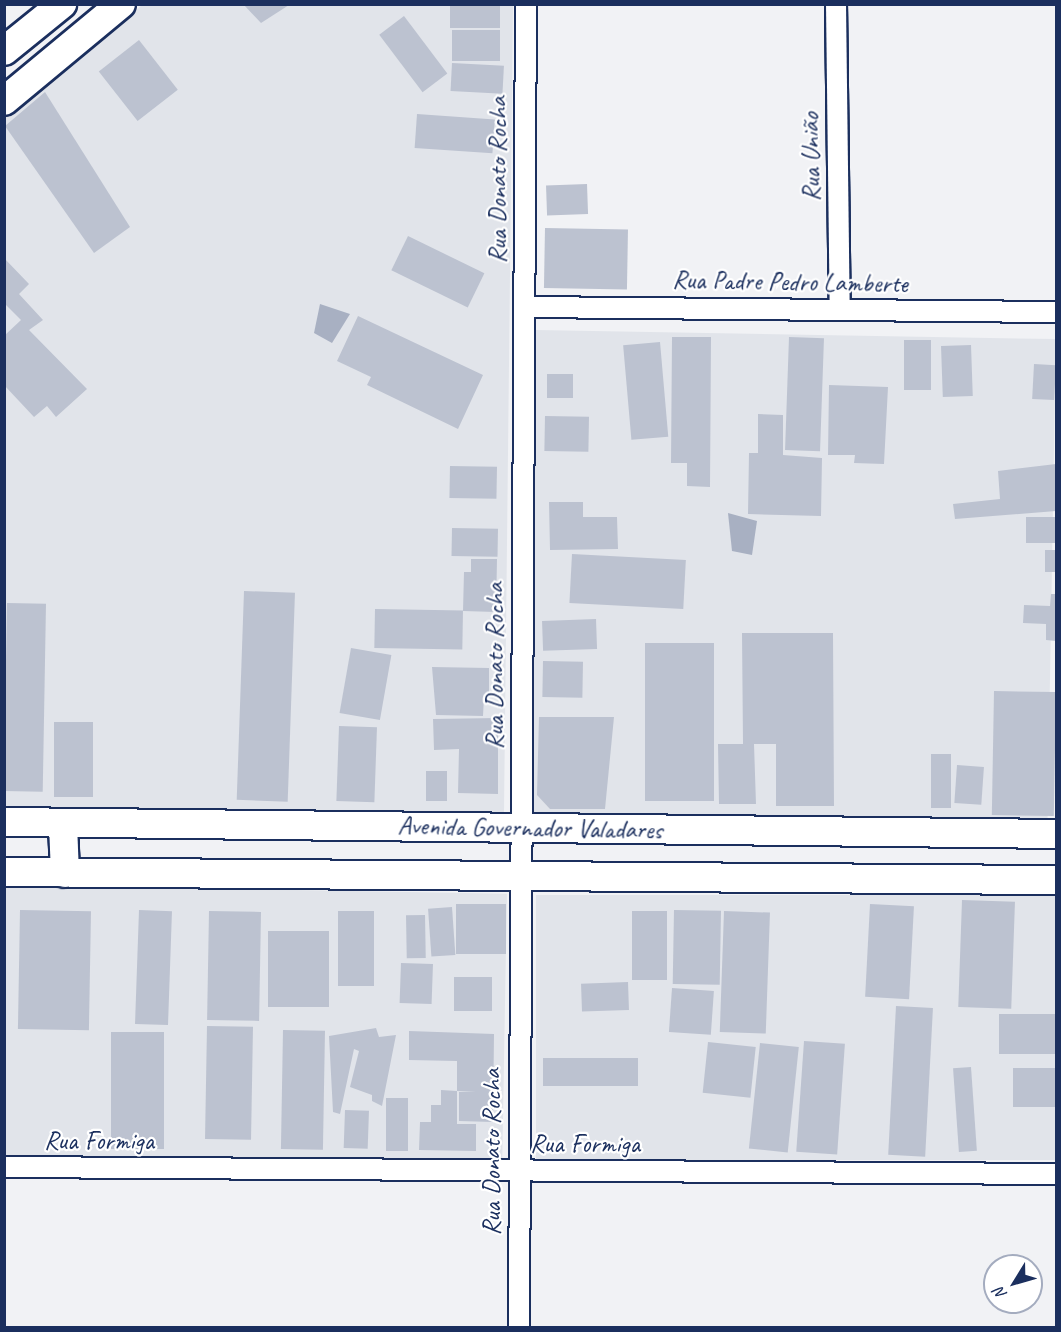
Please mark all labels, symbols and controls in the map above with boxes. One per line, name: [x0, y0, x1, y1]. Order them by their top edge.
street label: Rua Donato Rocha: [482, 98, 514, 262]
street label: Rua União: [795, 112, 827, 202]
street label: Rua Padre Pedro Lamberte: [673, 264, 907, 300]
street label: Rua Donato Rocha: [479, 584, 511, 748]
street label: Avenida Governador Valadares: [397, 810, 663, 846]
street label: Rua Donato Rocha: [476, 1070, 508, 1234]
street label: Rua Formiga: [44, 1125, 154, 1157]
street label: Rua Formiga: [530, 1128, 640, 1160]
north arrow: [983, 1254, 1043, 1314]
text: N: [989, 1284, 1011, 1304]

